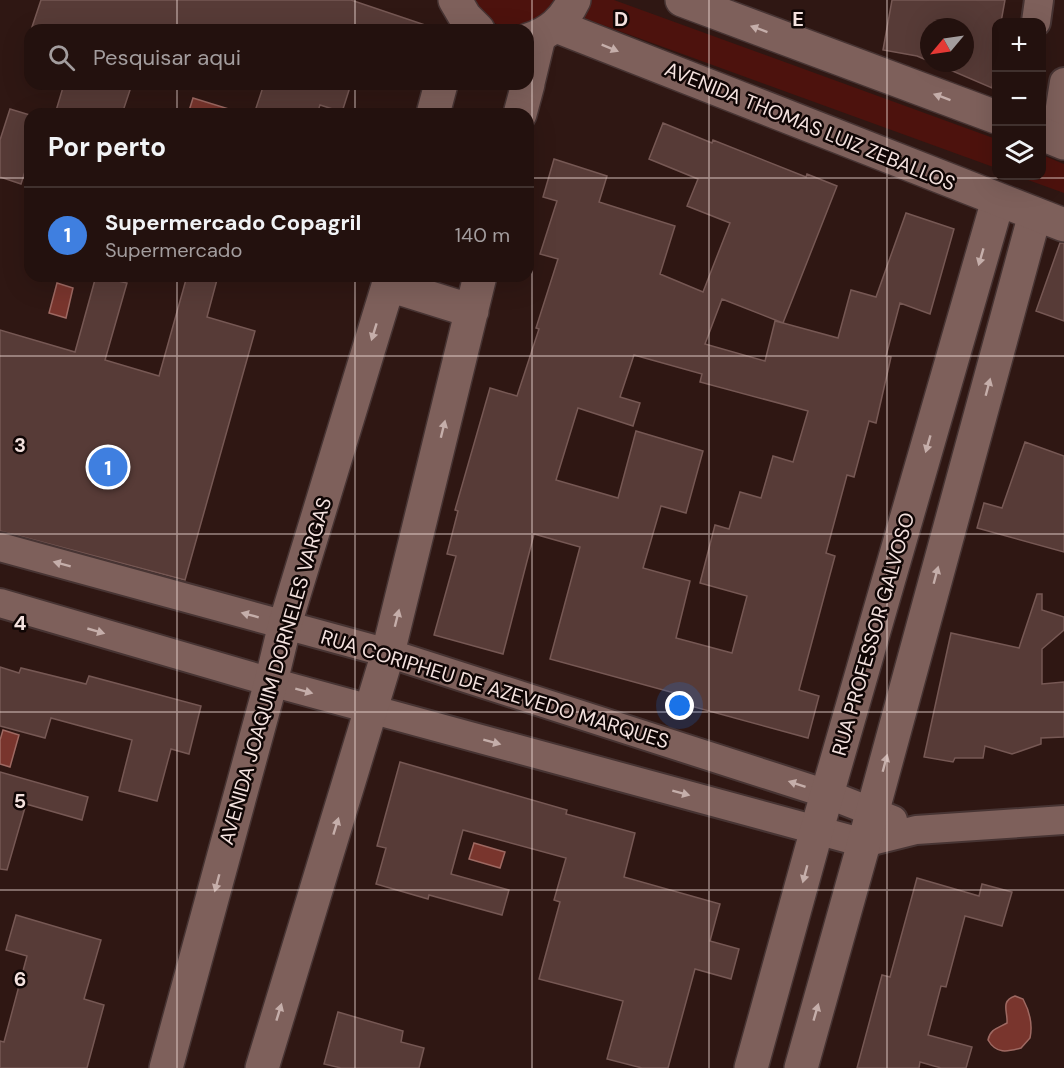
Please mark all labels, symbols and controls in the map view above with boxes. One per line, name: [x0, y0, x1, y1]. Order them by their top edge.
text: D: [614, 6, 628, 32]
text: E: [792, 6, 804, 32]
north arrow: [920, 18, 974, 72]
map controls: [992, 18, 1046, 180]
button: +: [992, 18, 1046, 72]
one-way arrow: [750, 23, 768, 33]
search box: [24, 24, 534, 90]
icon: search: [45, 41, 78, 74]
text: Pesquisar aqui: [93, 43, 241, 72]
one-way arrow: [601, 43, 619, 53]
street label: AVENIDA THOMAS LUIZ ZEBALLOS: [661, 56, 959, 196]
button: −: [992, 72, 1046, 126]
one-way arrow: [933, 91, 951, 101]
button: layers: [992, 126, 1046, 180]
text: Por perto: [48, 130, 166, 164]
text: Supermercado Copagril: [105, 208, 361, 237]
text: 1: [64, 222, 71, 248]
text: 140 m: [455, 222, 510, 248]
text: Supermercado: [105, 237, 242, 263]
one-way arrow: [976, 248, 985, 266]
one-way arrow: [369, 323, 378, 341]
one-way arrow: [984, 378, 993, 396]
one-way arrow: [439, 420, 449, 438]
text: 3: [14, 432, 26, 458]
one-way arrow: [923, 435, 932, 453]
pin: 1: [88, 444, 128, 490]
street label: AVENIDA JOAQUIM DORNELES VARGAS: [213, 494, 337, 848]
street label: RUA PROFESSOR GALVOSO: [826, 509, 920, 759]
one-way arrow: [53, 558, 71, 568]
one-way arrow: [932, 566, 942, 584]
one-way arrow: [393, 609, 402, 628]
text: 4: [14, 610, 27, 636]
one-way arrow: [241, 610, 259, 619]
street label: RUA CORIPHEU DE AZEVEDO MARQUES: [318, 624, 672, 754]
one-way arrow: [88, 627, 106, 636]
one-way arrow: [295, 687, 313, 696]
your location: [665, 691, 694, 720]
one-way arrow: [483, 738, 501, 747]
one-way arrow: [881, 754, 891, 772]
one-way arrow: [788, 779, 806, 789]
text: 5: [14, 788, 26, 814]
one-way arrow: [671, 788, 690, 798]
one-way arrow: [332, 817, 341, 835]
one-way arrow: [799, 865, 809, 883]
one-way arrow: [211, 874, 221, 892]
text: 6: [14, 966, 26, 992]
one-way arrow: [275, 1003, 284, 1021]
one-way arrow: [812, 1003, 822, 1021]

